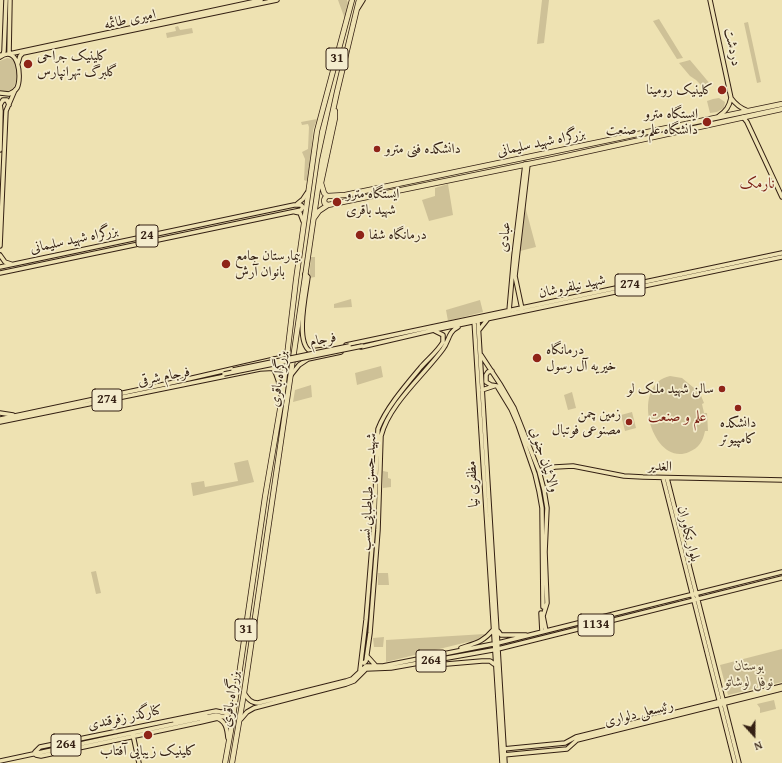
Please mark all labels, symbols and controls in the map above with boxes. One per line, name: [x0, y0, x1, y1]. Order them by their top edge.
street label: امیری طائمه: [103, 6, 157, 34]
street label: دردشت: [720, 26, 744, 68]
place label: کلینیک جراحی گلبرگ تهرانپارس: [37, 48, 118, 80]
road number: 31: [326, 48, 348, 70]
marker: کلینیک جراحی گلبرگ تهرانپارس: [22, 58, 34, 70]
place label: کلینیک رومینا: [646, 82, 713, 98]
marker: کلینیک رومینا: [716, 84, 728, 96]
place label: ایستگاه مترو دانشگاه علم و صنعت: [606, 106, 698, 138]
marker: ایستگاه مترو دانشگاه علم و صنعت: [701, 116, 713, 128]
street label: بزرگراه شهید سلیمانی: [495, 125, 587, 161]
place label: دانشکده فنی مترو: [385, 141, 461, 157]
marker: دانشکده فنی مترو: [372, 144, 382, 154]
district label: نارمک: [739, 175, 775, 193]
place label: ایستگاه مترو شهید باقری: [346, 186, 399, 218]
marker: ایستگاه مترو شهید باقری: [331, 196, 343, 208]
street label: عبادی: [495, 221, 515, 253]
street label: بزرگراه شهید سلیمانی: [28, 222, 120, 258]
road number: 24: [136, 225, 158, 247]
place label: درمانگاه شفا: [369, 227, 427, 243]
marker: درمانگاه شفا: [354, 229, 366, 241]
place label: بیمارستان جامع بانوان آرش: [235, 248, 301, 280]
marker: بیمارستان جامع بانوان آرش: [220, 258, 232, 270]
street label: شهید نیلفروشان: [537, 272, 607, 302]
road number: 274: [615, 274, 645, 296]
street label: فرجام: [308, 329, 338, 351]
place label: درمانگاه خیریه آل رسول: [546, 342, 616, 374]
street label: بزرگراه باقری: [267, 350, 291, 408]
marker: درمانگاه خیریه آل رسول: [531, 352, 543, 364]
street label: فرجام شرقی: [137, 364, 191, 390]
place label: سالن شهید ملک لو: [627, 381, 714, 397]
marker: سالن شهید ملک لو: [717, 384, 727, 394]
road number: 274: [92, 389, 122, 411]
marker: دانشکده کامپیوتر: [733, 403, 743, 413]
place label: زمین چمن مصنوعی فوتبال: [552, 406, 621, 438]
district label: علم و صنعت: [648, 408, 706, 426]
place label: دانشکده کامپیوتر: [720, 415, 756, 448]
marker: زمین چمن مصنوعی فوتبال: [624, 417, 634, 427]
street label: والائیان جنوبی: [526, 425, 562, 495]
street label: شهید حسن طباطبایی نسب: [358, 433, 380, 551]
street label: الغدیر: [648, 458, 672, 476]
street label: مظفری نیا: [463, 460, 483, 508]
street label: بلوار تکاوران: [673, 504, 703, 564]
road number: 1134: [578, 614, 614, 636]
road number: 31: [235, 619, 257, 641]
road number: 264: [416, 650, 446, 672]
park label: بوستان نوفل لوشاتو: [724, 658, 774, 690]
street label: بزرگراه باقری: [218, 670, 244, 728]
street label: رئیسعلی دلواری: [603, 697, 675, 731]
street label: کنارگذر زفرقندی: [86, 702, 164, 734]
north arrow: [734, 715, 774, 755]
marker: کلینیک زیبایی آفتاب: [142, 729, 154, 741]
road number: 264: [51, 734, 81, 756]
text: N: [752, 737, 765, 755]
place label: کلینیک زیبایی آفتاب: [100, 743, 196, 759]

